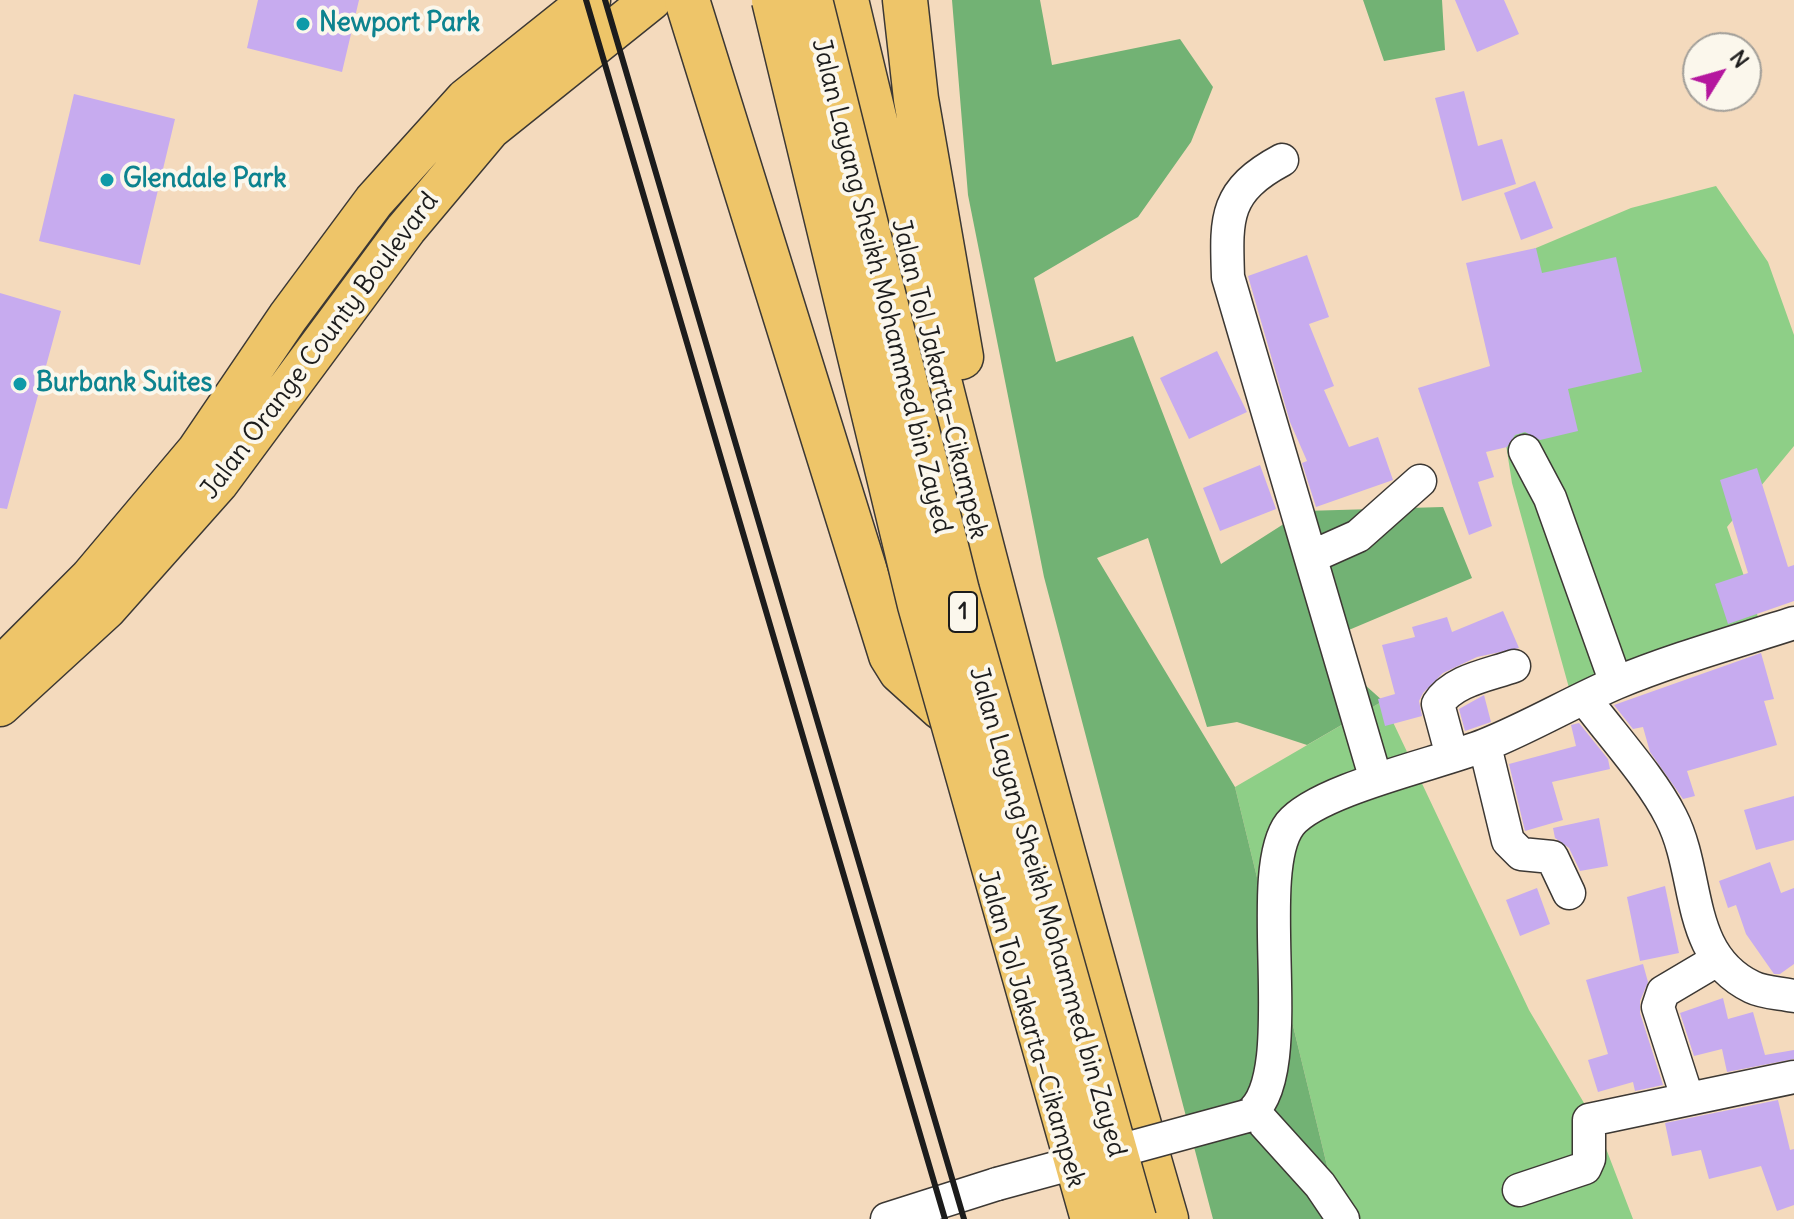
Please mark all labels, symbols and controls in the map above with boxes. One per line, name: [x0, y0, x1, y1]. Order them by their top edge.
place label: Newport Park: [319, 8, 480, 40]
marker: Newport Park: [294, 15, 312, 33]
north arrow: [1682, 32, 1762, 112]
street label: Jalan Layang Sheikh Mohammed bin Zayed: [804, 35, 958, 537]
text: N: [1724, 44, 1755, 73]
place label: Glendale Park: [123, 164, 287, 196]
marker: Glendale Park: [98, 171, 116, 189]
street label: Jalan Orange County Boulevard: [194, 187, 446, 505]
street label: Jalan Tol Jakarta–Cikampek: [884, 216, 994, 542]
place label: Burbank Suites: [36, 368, 212, 400]
marker: Burbank Suites: [11, 375, 29, 393]
road number: 1: [949, 592, 977, 632]
street label: Jalan Layang Sheikh Mohammed bin Zayed: [962, 663, 1132, 1161]
street label: Jalan Tol Jakarta–Cikampek: [971, 867, 1091, 1191]

